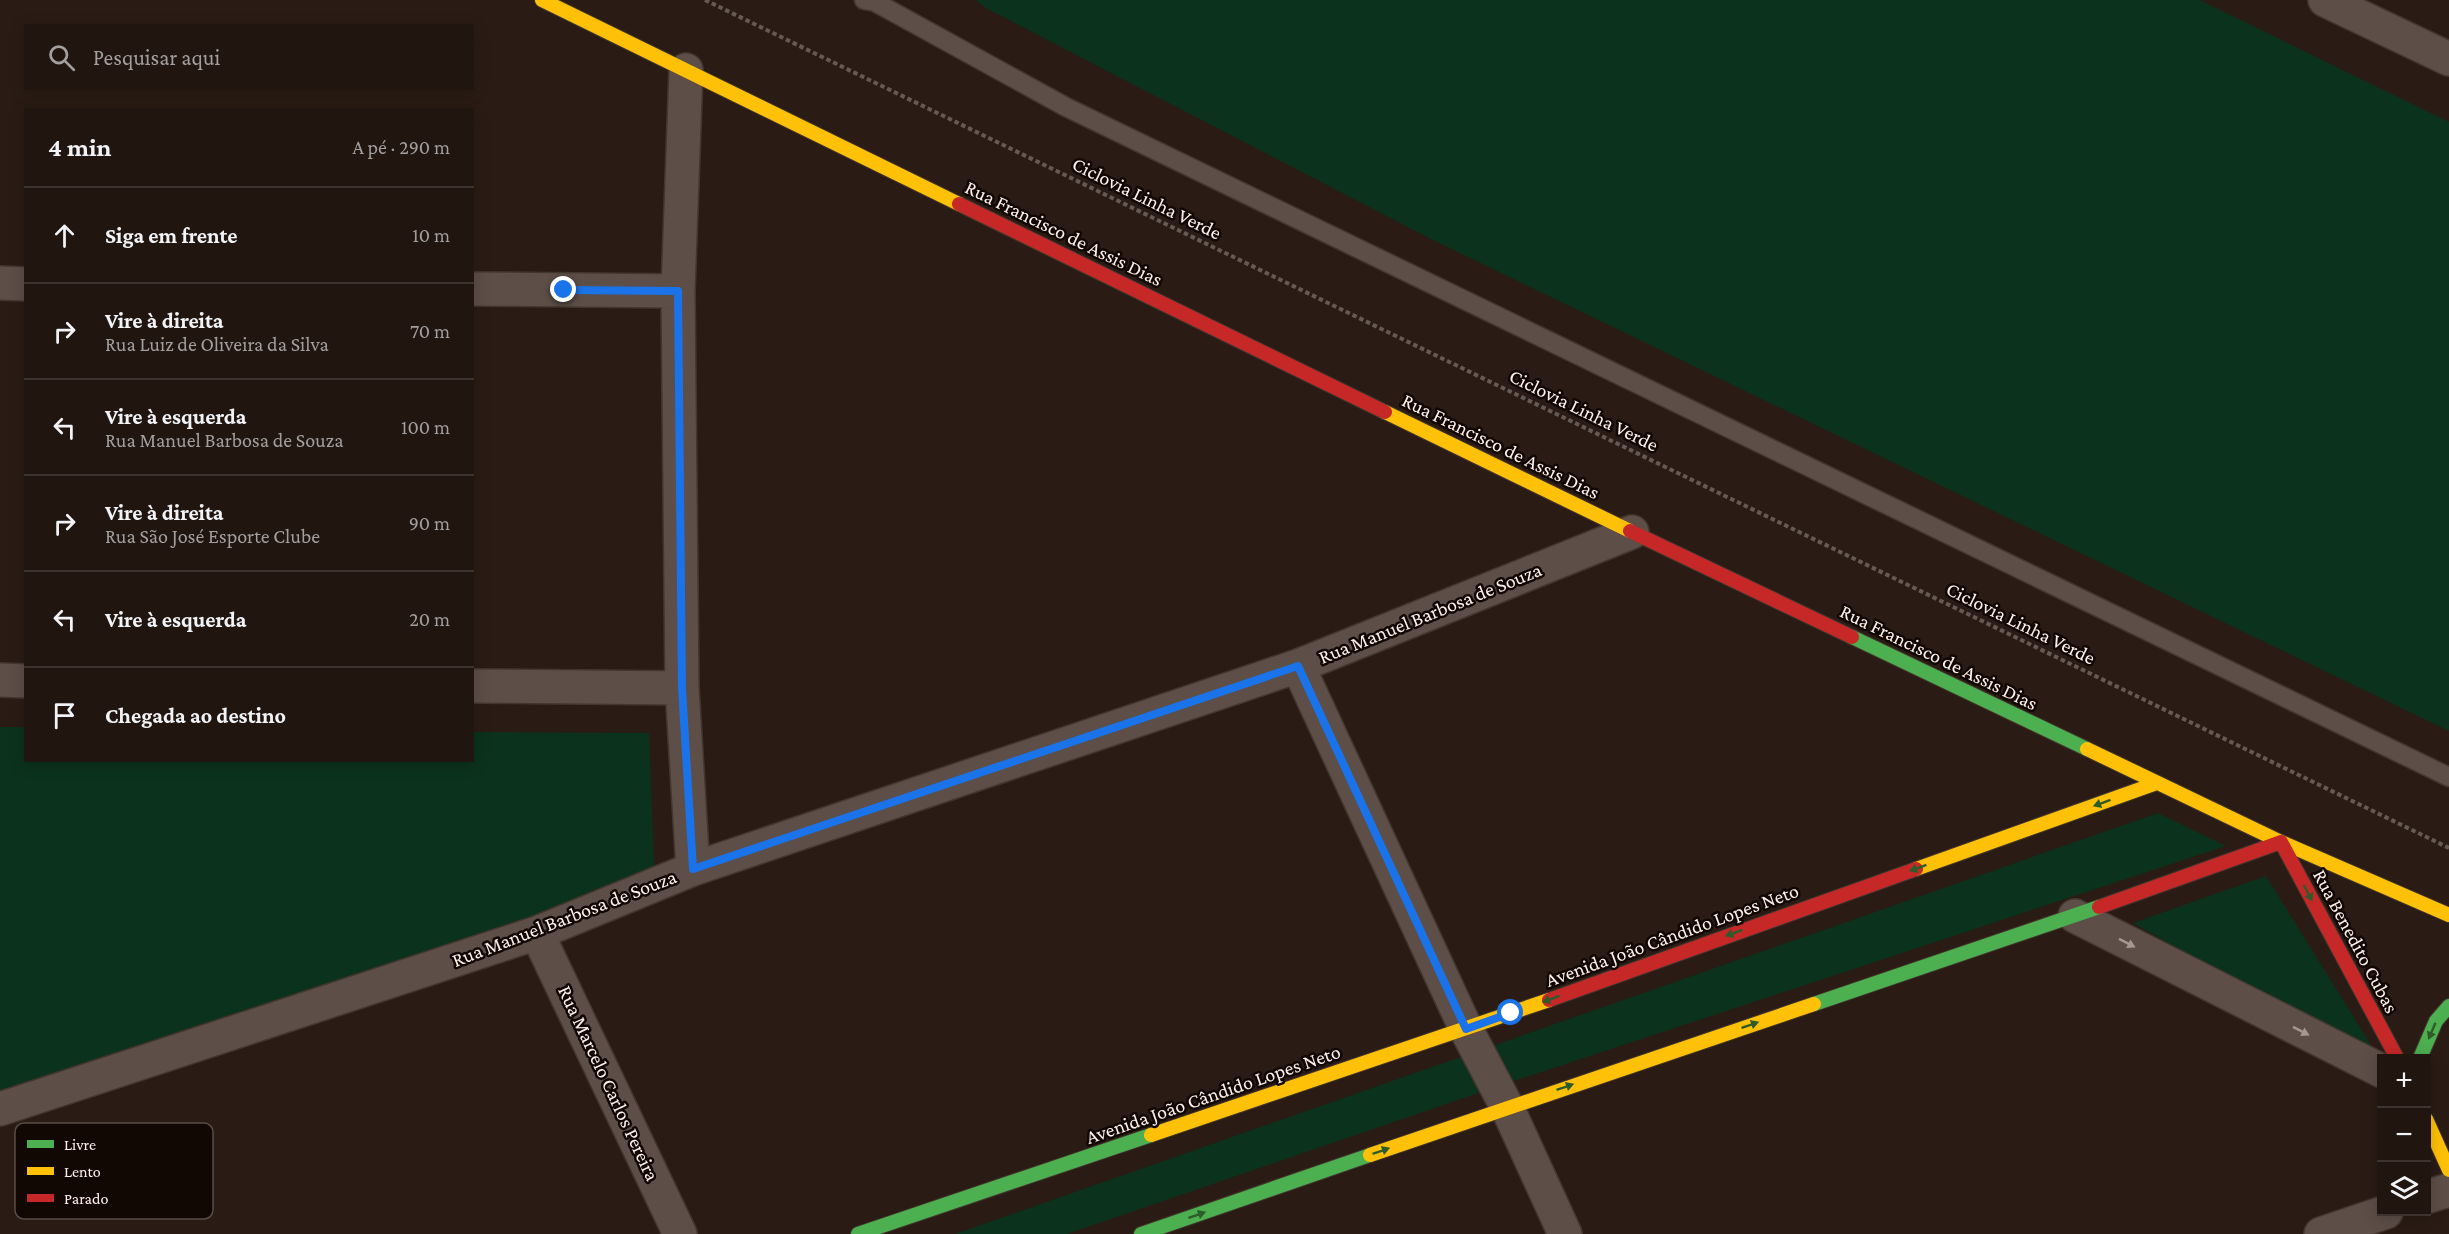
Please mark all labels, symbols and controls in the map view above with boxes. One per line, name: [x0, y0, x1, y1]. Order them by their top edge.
search box: [24, 24, 474, 90]
icon: search: [45, 41, 78, 74]
text: Pesquisar aqui: [93, 45, 220, 70]
text: 4 min: [48, 133, 112, 162]
text: A pé · 290 m: [352, 136, 450, 158]
street label: Ciclovia Linha Verde: [1069, 152, 1225, 244]
street label: Rua Francisco de Assis Dias: [962, 176, 1166, 290]
icon: ahead: [48, 219, 81, 252]
text: Siga em frente: [105, 223, 238, 248]
text: 10 m: [412, 224, 450, 246]
route end: [550, 276, 576, 302]
text: Vire à direita: [105, 308, 224, 333]
icon: right: [48, 315, 81, 348]
text: 70 m: [410, 320, 450, 342]
text: Rua Luiz de Oliveira da Silva: [105, 333, 329, 355]
street label: Ciclovia Linha Verde: [1506, 364, 1662, 456]
street label: Rua Francisco de Assis Dias: [1399, 389, 1603, 503]
text: Vire à esquerda: [105, 404, 246, 429]
icon: left: [48, 411, 81, 444]
text: 100 m: [401, 416, 450, 438]
text: Rua Manuel Barbosa de Souza: [105, 429, 343, 451]
text: Vire à direita: [105, 500, 224, 525]
icon: right: [48, 507, 81, 540]
text: 90 m: [409, 512, 450, 534]
text: Rua São José Esporte Clube: [105, 525, 320, 547]
street label: Rua Manuel Barbosa de Souza: [1315, 558, 1545, 668]
street label: Ciclovia Linha Verde: [1943, 577, 2099, 669]
street label: Rua Francisco de Assis Dias: [1837, 600, 2041, 714]
icon: left: [48, 603, 81, 636]
text: Vire à esquerda: [105, 607, 246, 632]
text: 20 m: [409, 608, 450, 630]
icon: arrive: [48, 699, 81, 732]
text: Chegada ao destino: [105, 703, 286, 728]
one-way arrow: [2093, 798, 2111, 808]
one-way arrow: [1909, 864, 1927, 874]
street label: Rua Manuel Barbosa de Souza: [449, 865, 679, 971]
street label: Rua Benedito Cubas: [2309, 865, 2403, 1017]
street label: Avenida João Cândido Lopes Neto: [1542, 879, 1802, 992]
one-way arrow: [2303, 884, 2313, 902]
one-way arrow: [1725, 929, 1743, 939]
one-way arrow: [2118, 938, 2135, 947]
street label: Rua Marcelo Carlos Pereira: [554, 982, 664, 1184]
one-way arrow: [1542, 994, 1560, 1004]
route start: [1497, 999, 1523, 1025]
one-way arrow: [1741, 1020, 1759, 1029]
one-way arrow: [2427, 1022, 2437, 1040]
one-way arrow: [2292, 1026, 2309, 1035]
street label: Avenida João Cândido Lopes Neto: [1083, 1040, 1344, 1149]
map controls: [2377, 1054, 2431, 1216]
button: +: [2377, 1054, 2431, 1108]
one-way arrow: [1556, 1082, 1574, 1091]
button: −: [2377, 1108, 2431, 1162]
legend: [15, 1123, 213, 1219]
text: Livre: [64, 1136, 96, 1153]
one-way arrow: [1372, 1145, 1390, 1155]
button: layers: [2377, 1162, 2431, 1216]
text: Lento: [64, 1163, 101, 1180]
text: Parado: [64, 1190, 108, 1207]
one-way arrow: [1188, 1209, 1206, 1219]

